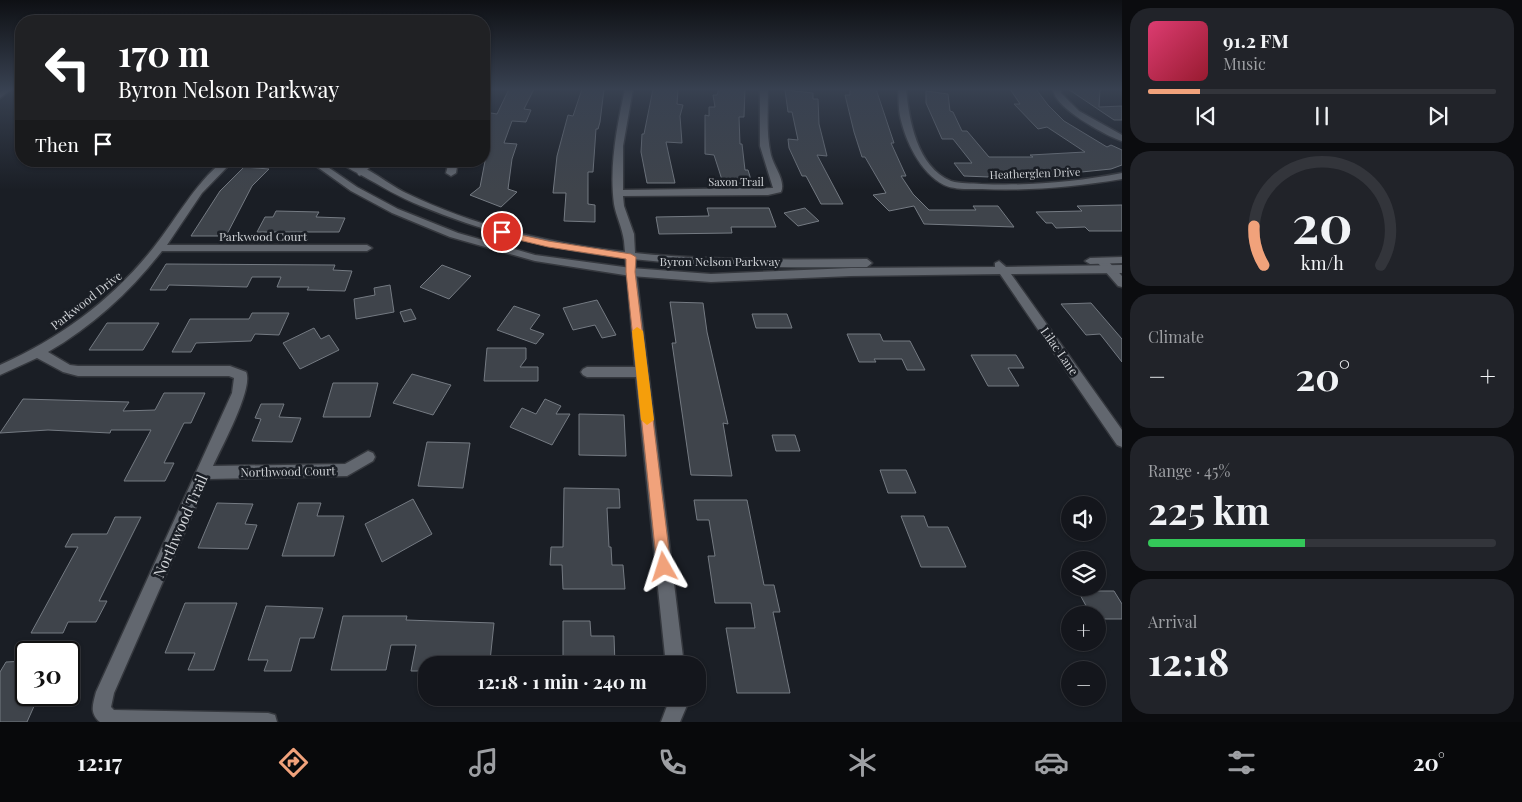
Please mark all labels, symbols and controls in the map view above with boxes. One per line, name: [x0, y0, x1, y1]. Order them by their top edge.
text: 91.2 FM: [1223, 27, 1289, 53]
text: 170 m: [118, 29, 210, 76]
icon: left: [35, 35, 100, 100]
text: Music: [1223, 53, 1266, 74]
text: Byron Nelson Parkway: [118, 74, 339, 104]
icon: previous: [1192, 102, 1220, 130]
icon: pause: [1308, 102, 1336, 130]
icon: next: [1424, 102, 1452, 130]
icon: arrive: [89, 130, 117, 158]
text: Then: [35, 131, 79, 157]
street label: Heatherglen Drive: [989, 164, 1081, 182]
street label: Saxon Trail: [708, 174, 764, 189]
text: 20: [1292, 188, 1352, 257]
pin: [481, 211, 523, 253]
icon: arrive: [488, 218, 516, 246]
street label: Parkwood Court: [219, 228, 308, 244]
text: km/h: [1301, 251, 1344, 274]
street label: Byron Nelson Parkway: [660, 253, 780, 269]
street label: Parkwood Drive: [47, 267, 125, 333]
street label: Lilac Lane: [1038, 324, 1082, 378]
text: Climate: [1148, 326, 1204, 347]
text: 20°: [1295, 350, 1350, 401]
text: −: [1148, 357, 1166, 394]
text: +: [1480, 357, 1496, 394]
text: Range · 45%: [1148, 460, 1230, 481]
street label: Northwood Court: [240, 462, 336, 480]
street label: Northwood Trail: [148, 471, 212, 581]
text: 225 km: [1148, 484, 1270, 535]
map controls: [1061, 496, 1106, 706]
button: sound: [1061, 496, 1106, 541]
position arrow: [637, 540, 689, 592]
button: layers: [1061, 551, 1106, 596]
button: +: [1061, 606, 1106, 651]
text: Arrival: [1148, 611, 1197, 632]
text: 12:18: [1148, 635, 1229, 686]
speed limit sign: 30: [15, 641, 80, 706]
button: −: [1061, 661, 1106, 706]
text: 12:18 · 1 min · 240 m: [477, 668, 647, 694]
icon: directions: [276, 745, 311, 780]
icon: music: [466, 745, 501, 780]
icon: phone: [655, 745, 690, 780]
icon: climate: [845, 745, 880, 780]
icon: car: [1034, 745, 1069, 780]
icon: filters: [1224, 745, 1259, 780]
text: 12:17: [77, 747, 122, 777]
text: 20°: [1413, 747, 1445, 777]

